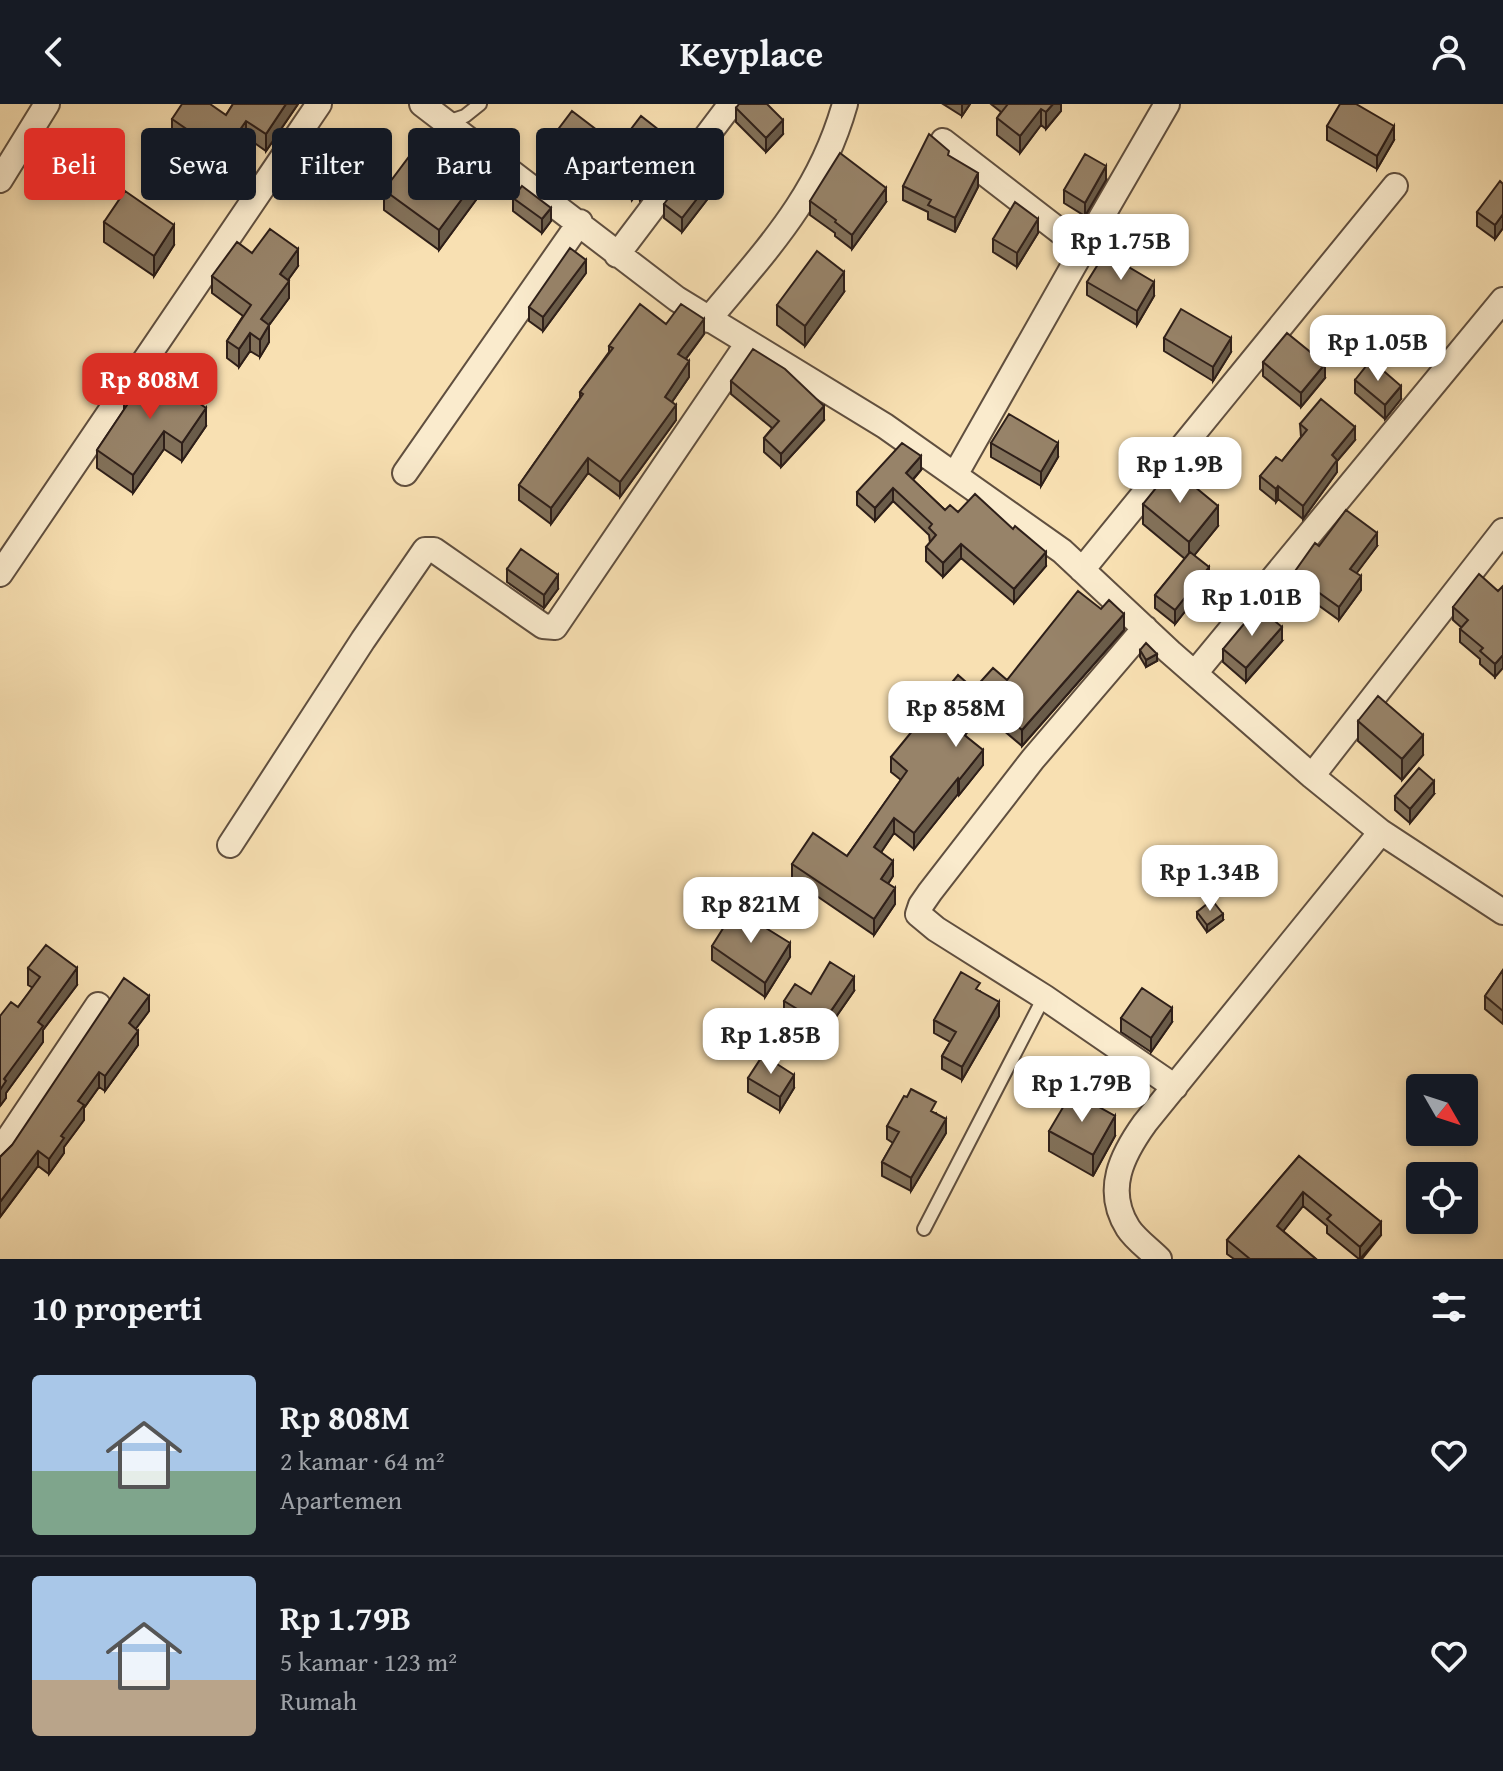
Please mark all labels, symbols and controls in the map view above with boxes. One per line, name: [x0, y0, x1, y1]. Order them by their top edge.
text: Keyplace: [680, 26, 823, 79]
icon: back: [32, 30, 76, 74]
icon: person: [1427, 30, 1471, 74]
chip: Beli: [24, 128, 125, 200]
chip: Sewa: [141, 128, 256, 200]
chip: Filter: [272, 128, 392, 200]
chip: Baru: [408, 128, 520, 200]
chip: Apartemen: [536, 128, 724, 200]
pin: Rp 1.75B: [1038, 214, 1204, 282]
text: Rp 1.75B: [1071, 220, 1171, 259]
pin: Rp 1.05B: [1295, 315, 1461, 383]
text: Rp 1.05B: [1328, 321, 1428, 360]
pin: Rp 808M: [76, 353, 224, 421]
text: Rp 808M: [100, 359, 200, 398]
pin: Rp 1.9B: [1106, 437, 1254, 505]
text: Rp 1.9B: [1137, 443, 1224, 482]
pin: Rp 1.01B: [1169, 570, 1335, 638]
text: Rp 1.01B: [1202, 576, 1302, 615]
pin: Rp 858M: [882, 681, 1030, 749]
text: Rp 858M: [906, 687, 1006, 726]
pin: Rp 1.34B: [1127, 845, 1293, 913]
text: Rp 1.34B: [1160, 851, 1260, 890]
pin: Rp 821M: [677, 877, 825, 945]
text: Rp 821M: [701, 883, 801, 922]
pin: Rp 1.85B: [688, 1008, 854, 1076]
text: Rp 1.85B: [721, 1014, 821, 1053]
pin: Rp 1.79B: [999, 1056, 1165, 1124]
text: Rp 1.79B: [1032, 1062, 1132, 1101]
north arrow: [1406, 1074, 1478, 1146]
map controls: [1406, 1074, 1478, 1234]
button: locate: [1406, 1162, 1478, 1234]
text: 10 properti: [32, 1283, 202, 1332]
icon: filters: [1427, 1285, 1471, 1329]
text: Rp 808M: [280, 1392, 410, 1441]
icon: home: [96, 1407, 192, 1503]
icon: heart: [1427, 1433, 1471, 1477]
text: 2 kamar · 64 m²: [280, 1441, 445, 1480]
text: Apartemen: [280, 1480, 402, 1519]
text: Rp 1.79B: [280, 1593, 411, 1642]
icon: home: [96, 1608, 192, 1704]
icon: heart: [1427, 1634, 1471, 1678]
text: 5 kamar · 123 m²: [280, 1642, 457, 1681]
text: Rumah: [280, 1681, 357, 1720]

